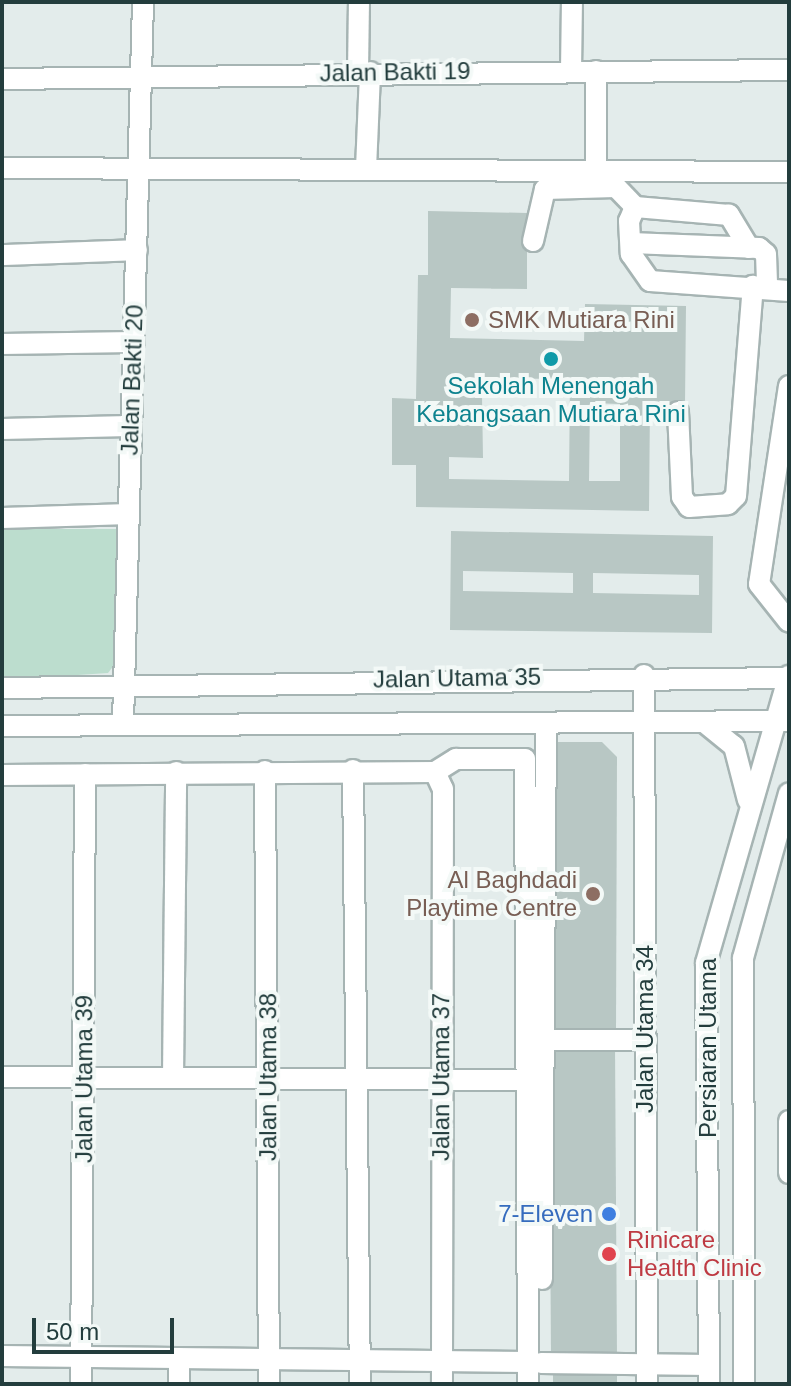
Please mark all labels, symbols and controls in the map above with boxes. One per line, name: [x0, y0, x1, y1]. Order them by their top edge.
street label: Jalan Bakti 19: [319, 56, 471, 88]
street label: Jalan Bakti 20: [115, 304, 149, 456]
place label: SMK Mutiara Rini: [488, 306, 675, 334]
marker: SMK Mutiara Rini: [463, 311, 481, 329]
marker: Sekolah Menengah Kebangsaan Mutiara Rini: [542, 350, 560, 368]
place label: Sekolah Menengah Kebangsaan Mutiara Rini: [416, 372, 686, 428]
street label: Jalan Utama 35: [373, 662, 541, 694]
place label: Al Baghdadi Playtime Centre: [406, 866, 577, 922]
marker: Al Baghdadi Playtime Centre: [584, 885, 602, 903]
street label: Jalan Utama 34: [631, 945, 659, 1113]
street label: Persiaran Utama: [694, 958, 722, 1138]
street label: Jalan Utama 38: [254, 993, 282, 1161]
street label: Jalan Utama 37: [427, 993, 455, 1161]
street label: Jalan Utama 39: [70, 995, 98, 1163]
place label: 7-Eleven: [498, 1200, 593, 1228]
marker: 7-Eleven: [600, 1205, 618, 1223]
place label: Rinicare Health Clinic: [627, 1226, 762, 1282]
marker: Rinicare Health Clinic: [598, 1243, 620, 1265]
scale bar: [36, 1302, 178, 1352]
text: 50 m: [46, 1318, 99, 1345]

